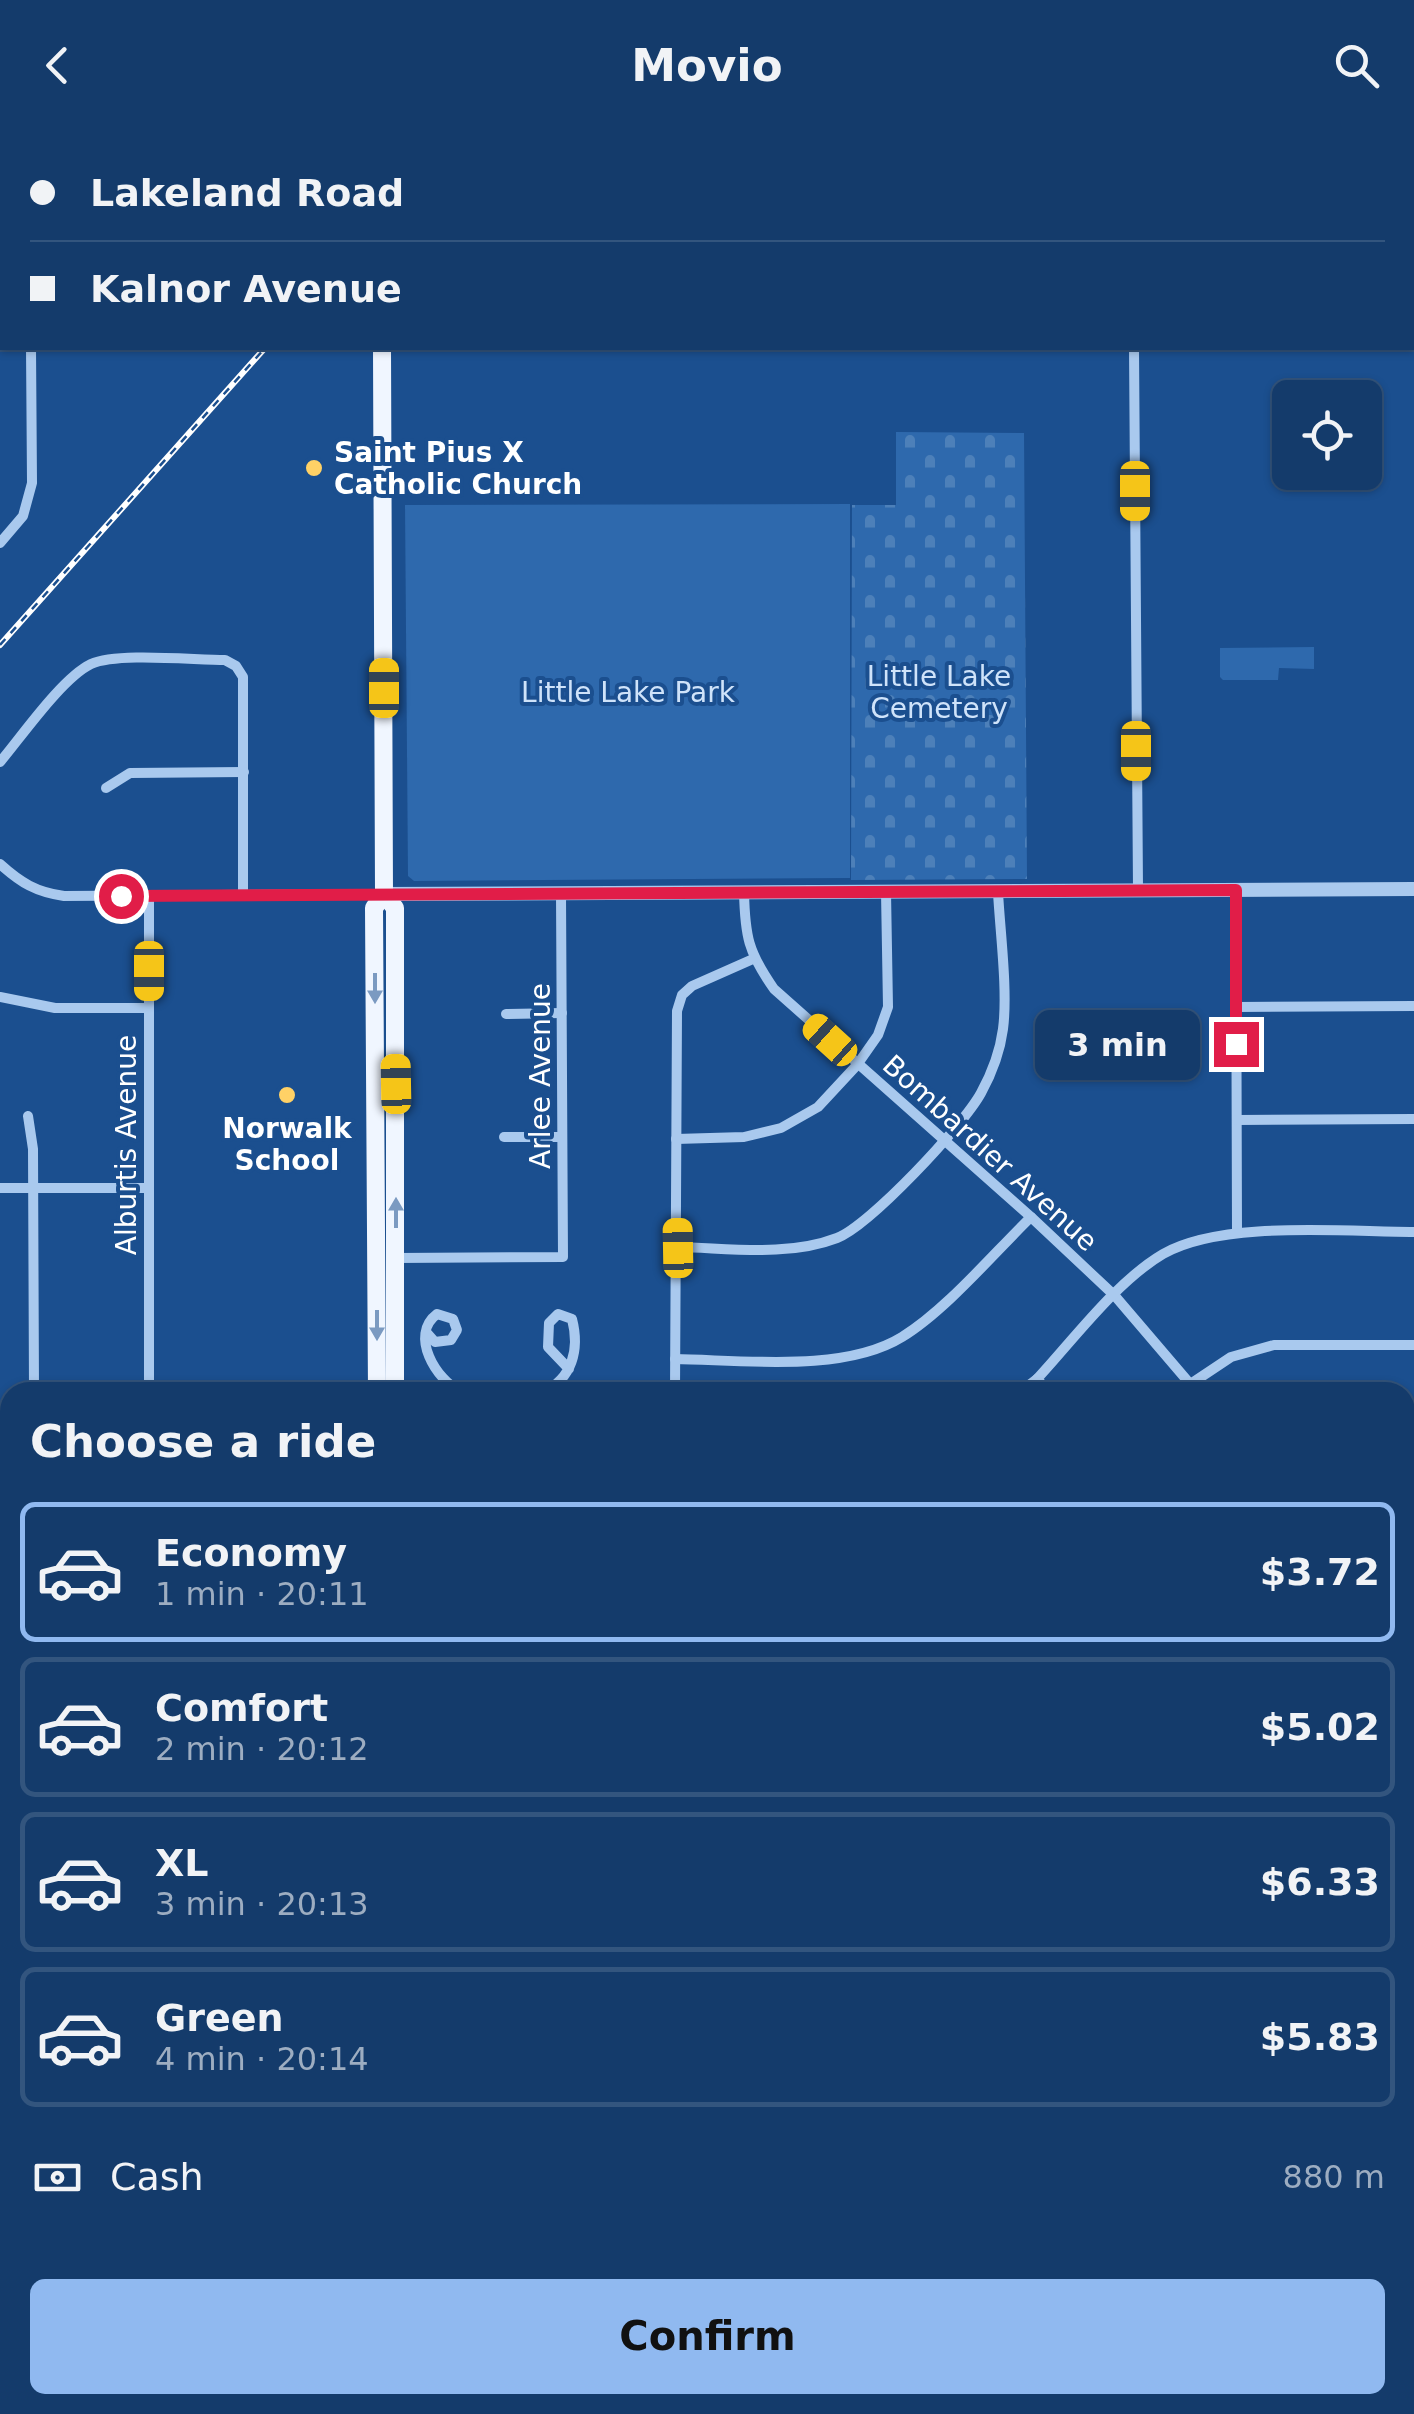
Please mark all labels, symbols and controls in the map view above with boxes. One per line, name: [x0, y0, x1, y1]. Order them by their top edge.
icon: back: [30, 38, 85, 93]
icon: search: [1329, 38, 1384, 93]
text: Movio: [631, 39, 783, 92]
text: Lakeland Road: [90, 171, 404, 215]
text: Kalnor Avenue: [90, 267, 402, 311]
map controls: [1272, 380, 1382, 490]
button: locate: [1272, 380, 1382, 490]
place label: Saint Pius X Catholic Church: [334, 436, 582, 501]
marker: Saint Pius X Catholic Church: [303, 457, 325, 479]
car: [1120, 461, 1150, 521]
car: [369, 658, 399, 718]
park label: Little Lake Cemetery: [867, 660, 1011, 725]
park label: Little Lake Park: [521, 676, 736, 709]
car: [1121, 721, 1151, 781]
route start: [99, 874, 144, 919]
car: [134, 941, 164, 1001]
one-way arrow: [367, 973, 383, 1005]
street label: Arlee Avenue: [524, 983, 557, 1169]
car: [798, 1009, 862, 1071]
callout: 3 min: [1036, 1009, 1201, 1079]
route end: [1214, 1022, 1259, 1067]
text: 3 min: [1067, 1026, 1168, 1064]
street label: Alburtis Avenue: [110, 1035, 143, 1255]
street label: Bombardier Avenue: [876, 1048, 1104, 1258]
car: [380, 1054, 412, 1114]
marker: Norwalk School: [276, 1084, 298, 1106]
place label: Norwalk School: [222, 1112, 353, 1177]
one-way arrow: [388, 1196, 404, 1228]
car: [662, 1218, 694, 1278]
one-way arrow: [369, 1310, 385, 1342]
text: Choose a ride: [30, 1415, 376, 1468]
icon: car: [35, 1527, 125, 1617]
text: Economy: [155, 1531, 347, 1575]
text: $3.72: [1260, 1550, 1380, 1594]
text: 1 min · 20:11: [155, 1575, 369, 1613]
icon: car: [35, 1682, 125, 1772]
text: Comfort: [155, 1686, 328, 1730]
text: $5.02: [1260, 1705, 1380, 1749]
text: 2 min · 20:12: [155, 1730, 369, 1768]
icon: car: [35, 1837, 125, 1927]
text: XL: [155, 1841, 209, 1885]
text: $6.33: [1260, 1860, 1380, 1904]
text: 3 min · 20:13: [155, 1885, 369, 1923]
icon: car: [35, 1992, 125, 2082]
text: Green: [155, 1996, 284, 2040]
text: $5.83: [1260, 2015, 1380, 2059]
text: 4 min · 20:14: [155, 2040, 369, 2078]
icon: cash: [30, 2150, 85, 2205]
text: Cash: [110, 2155, 204, 2199]
text: 880 m: [1283, 2158, 1385, 2196]
button: Confirm: [30, 2279, 1385, 2394]

